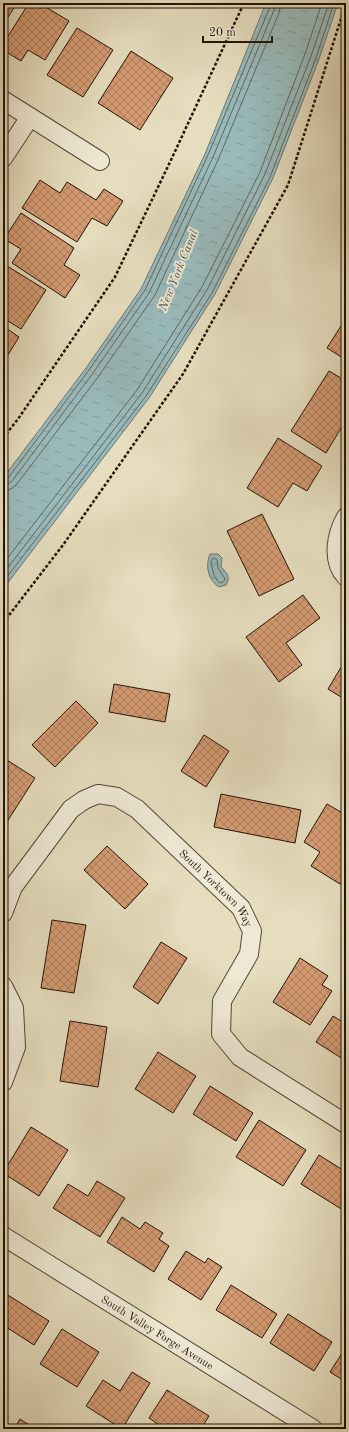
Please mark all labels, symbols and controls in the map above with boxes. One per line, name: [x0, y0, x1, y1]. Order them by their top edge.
scale bar: [203, 18, 272, 44]
text: 20 m: [209, 27, 236, 39]
water label: New York Canal: [157, 228, 201, 314]
street label: South Yorktown Way: [176, 848, 253, 929]
street label: South Valley Forge Avenue: [99, 1294, 215, 1372]

